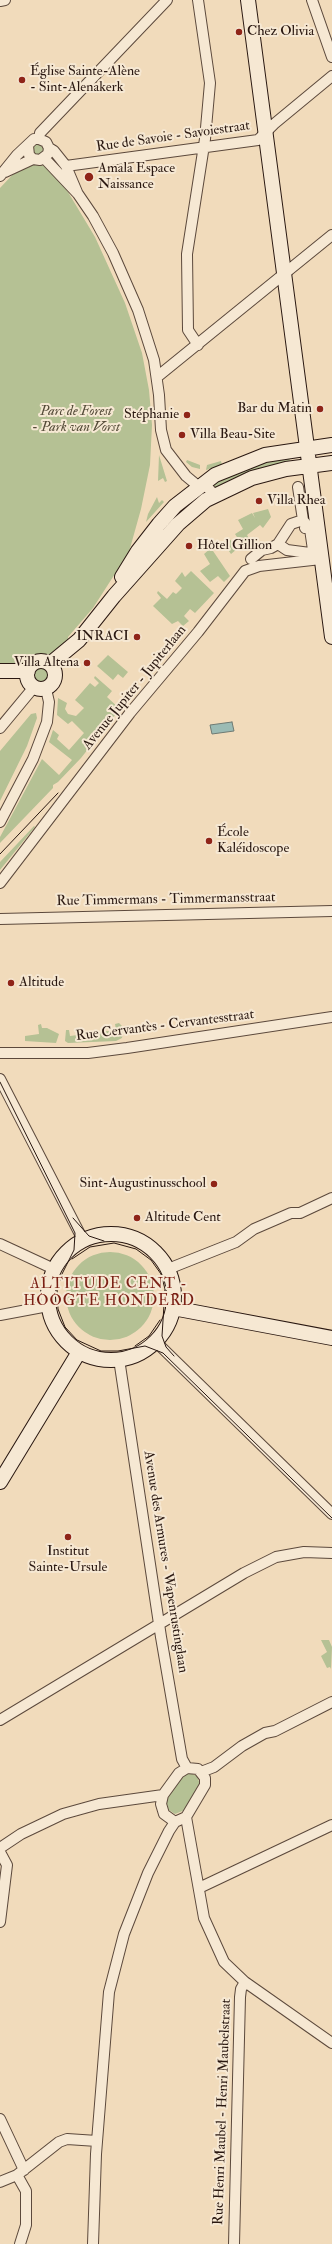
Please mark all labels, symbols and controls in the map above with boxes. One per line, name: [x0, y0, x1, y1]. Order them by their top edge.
place label: Chez Olivia: [247, 24, 314, 40]
marker: Chez Olivia: [234, 27, 244, 37]
place label: Église Sainte-Alène - Sint-Alenakerk: [30, 64, 140, 96]
marker: Église Sainte-Alène - Sint-Alenakerk: [17, 75, 27, 85]
street label: Rue de Savoie - Savoiestraat: [95, 118, 251, 156]
place label: Amala Espace Naissance: [98, 161, 175, 194]
marker: Amala Espace Naissance: [83, 171, 95, 183]
place label: Bar du Matin: [237, 401, 312, 417]
park label: Parc de Forest - Park van Vorst: [32, 404, 120, 436]
marker: Bar du Matin: [315, 404, 325, 414]
place label: Stéphanie: [124, 407, 179, 423]
marker: Stéphanie: [182, 410, 192, 420]
place label: Villa Beau-Site: [190, 427, 275, 443]
marker: Villa Beau-Site: [177, 430, 187, 440]
place label: Villa Rhea: [267, 493, 325, 509]
marker: Villa Rhea: [254, 496, 264, 506]
place label: Hôtel Gillion: [197, 538, 272, 554]
marker: Hôtel Gillion: [184, 541, 194, 551]
street label: Avenue Jupiter - Jupiterlaan: [80, 622, 190, 754]
place label: INRACI: [76, 629, 129, 645]
marker: INRACI: [132, 632, 142, 642]
place label: Villa Altena: [14, 655, 79, 671]
marker: Villa Altena: [82, 658, 92, 668]
place label: École Kaléidoscope: [217, 825, 289, 858]
marker: École Kaléidoscope: [204, 836, 214, 846]
street label: Rue Timmermans - Timmermansstraat: [56, 890, 276, 910]
place label: Altitude: [19, 975, 64, 991]
marker: Altitude: [6, 978, 16, 988]
street label: Rue Cervantès - Cervantesstraat: [75, 1007, 255, 1045]
place label: Sint-Augustinusschool: [80, 1176, 206, 1192]
marker: Sint-Augustinusschool: [209, 1179, 219, 1189]
place label: Altitude Cent: [145, 1210, 221, 1226]
marker: Altitude Cent: [132, 1213, 142, 1223]
district label: ALTITUDE CENT - HOOGTE HONDERD: [23, 1276, 195, 1311]
street label: Avenue des Armures - Wapenrustinglaan: [139, 1450, 191, 1674]
marker: Institut Sainte-Ursule: [63, 1532, 73, 1542]
place label: Institut Sainte-Ursule: [29, 1544, 107, 1576]
street label: Rue Henri Maubel - Henri Maubelstraat: [211, 1999, 235, 2225]

